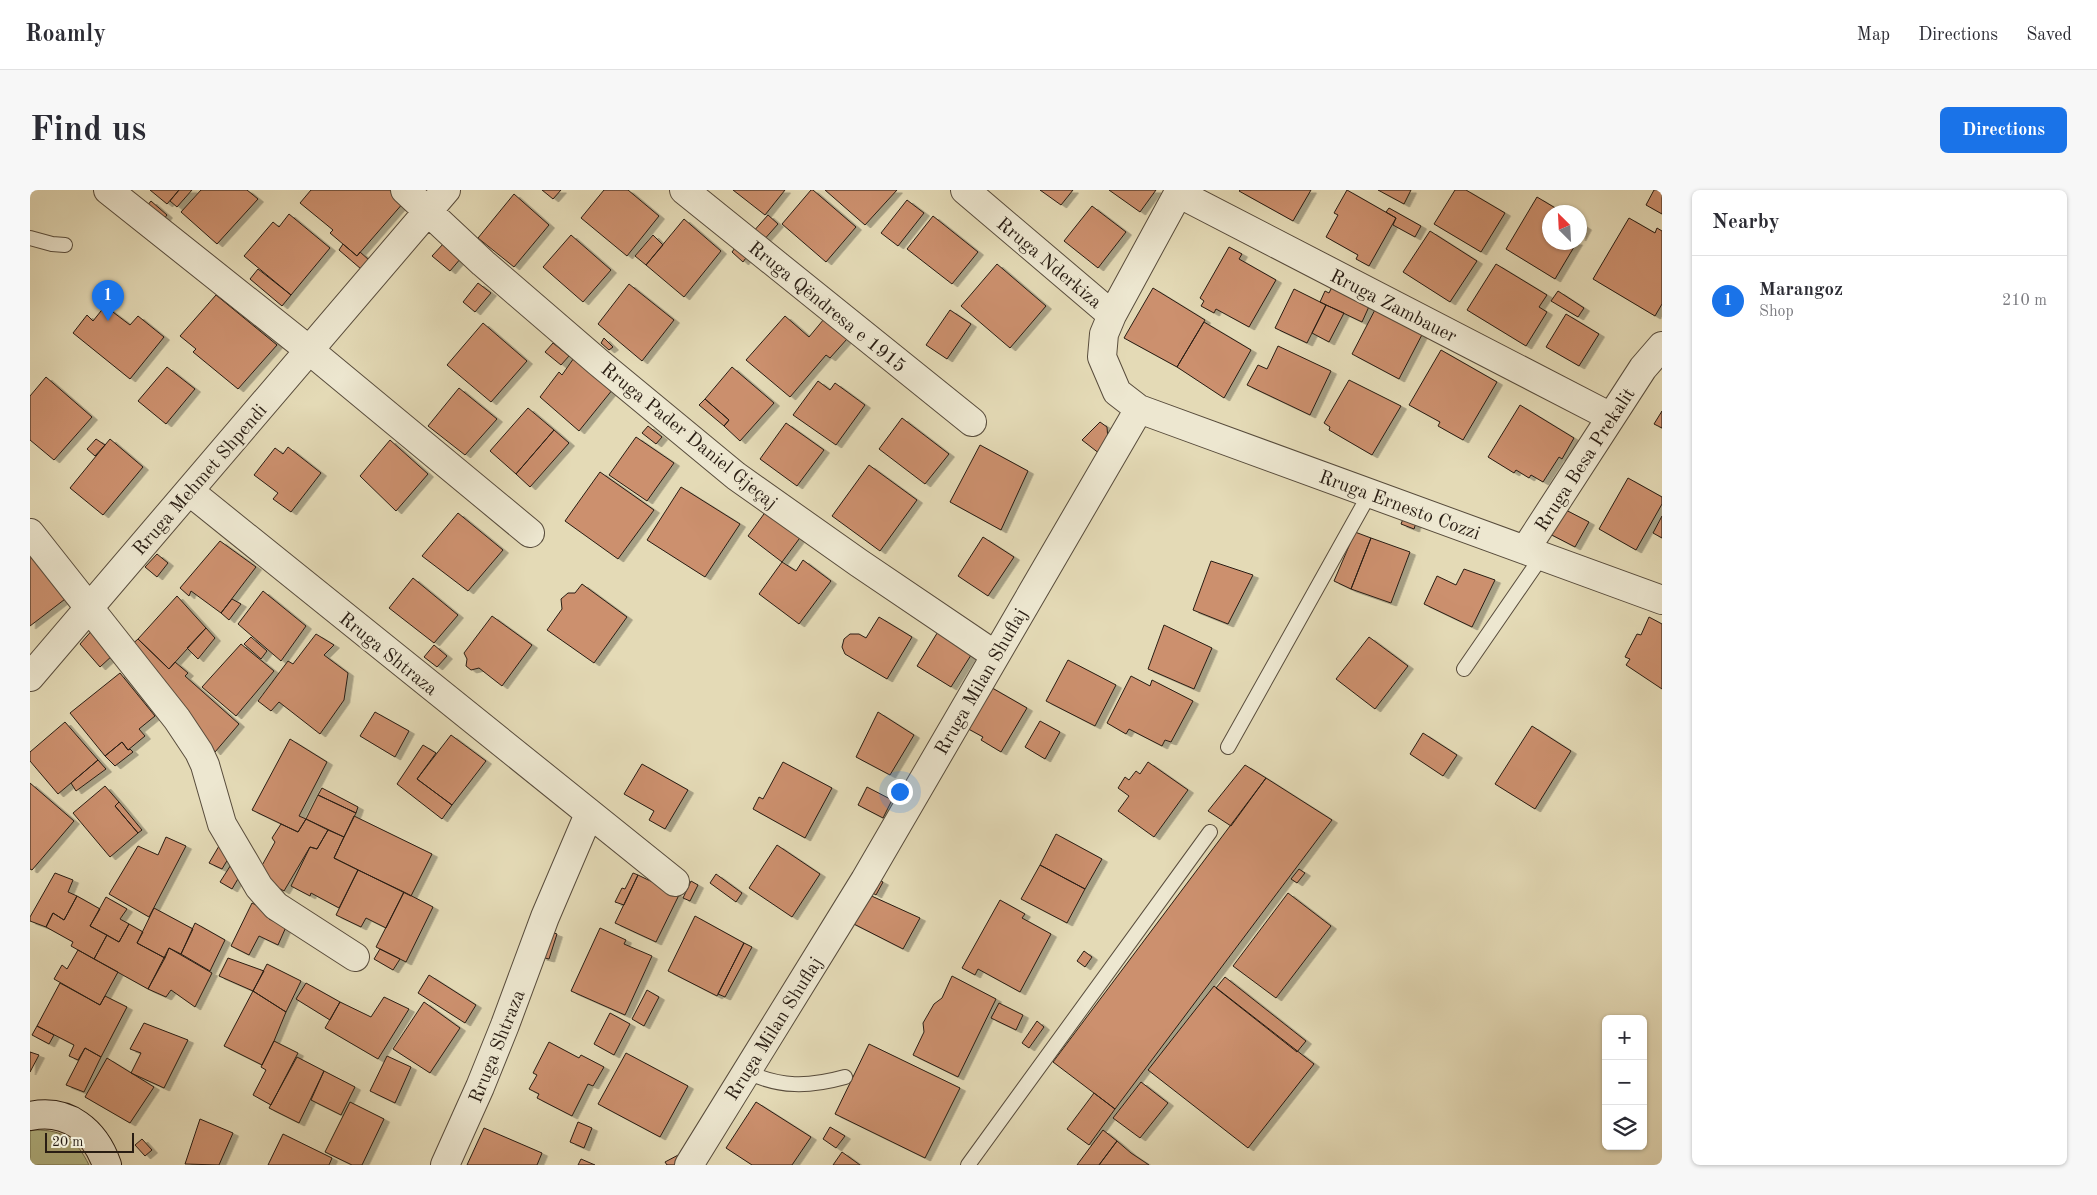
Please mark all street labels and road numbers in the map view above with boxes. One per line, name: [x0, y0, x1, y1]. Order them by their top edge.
street label: Rruga Nderkiza: [992, 215, 1105, 313]
street label: Rruga Qëndresa e 1915: [744, 239, 909, 377]
street label: Rruga Zambauer: [1327, 267, 1459, 347]
street label: Rruga Pader Daniel Gjeçaj: [597, 360, 780, 514]
street label: Rruga Besa Prekalit: [1533, 385, 1640, 536]
street label: Rruga Mehmet Shpendi: [130, 401, 271, 560]
street label: Rruga Ernesto Cozzi: [1316, 468, 1482, 544]
street label: Rruga Milan Shuflaj: [933, 606, 1032, 759]
street label: Rruga Shtraza: [335, 610, 441, 701]
street label: Rruga Milan Shuflaj: [723, 954, 827, 1105]
street label: Rruga Shtraza: [467, 987, 530, 1106]

